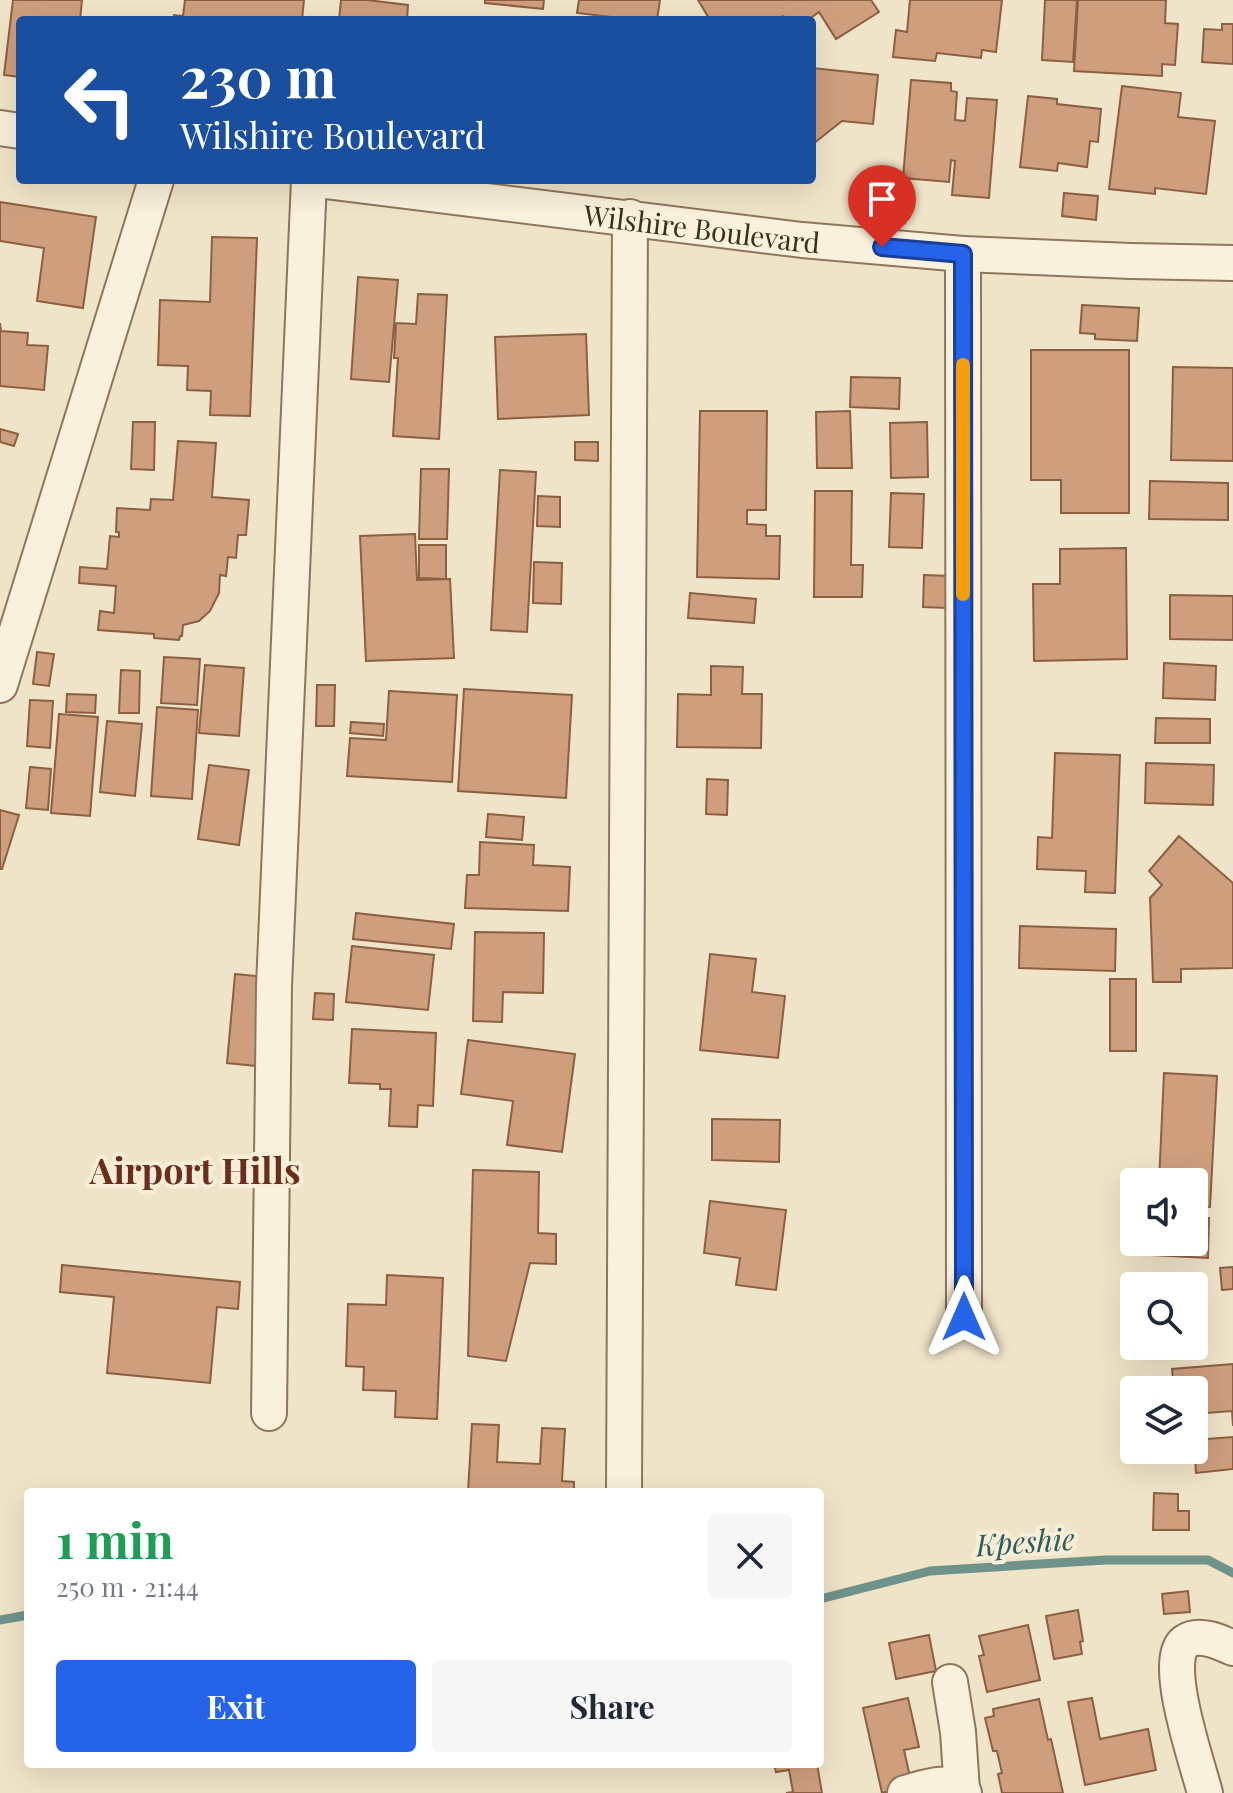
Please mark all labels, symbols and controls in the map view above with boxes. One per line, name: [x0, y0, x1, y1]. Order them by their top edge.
text: 230 m: [180, 38, 336, 113]
icon: left: [48, 48, 152, 152]
text: Wilshire Boulevard: [180, 110, 485, 158]
pin: [848, 165, 916, 247]
icon: arrive: [860, 177, 904, 221]
street label: Wilshire Boulevard: [581, 195, 822, 260]
district label: Airport Hills: [88, 1145, 301, 1193]
map controls: [1120, 1168, 1208, 1464]
button: sound: [1120, 1168, 1208, 1256]
button: search: [1120, 1272, 1208, 1360]
position arrow: [922, 1275, 1006, 1359]
button: layers: [1120, 1376, 1208, 1464]
text: 1 min: [56, 1507, 174, 1571]
button: close: [708, 1514, 792, 1598]
water label: Kpeshie: [973, 1518, 1076, 1564]
text: 250 m · 21:44: [56, 1569, 199, 1604]
button: Exit: [56, 1660, 416, 1752]
button: Share: [432, 1660, 792, 1752]

